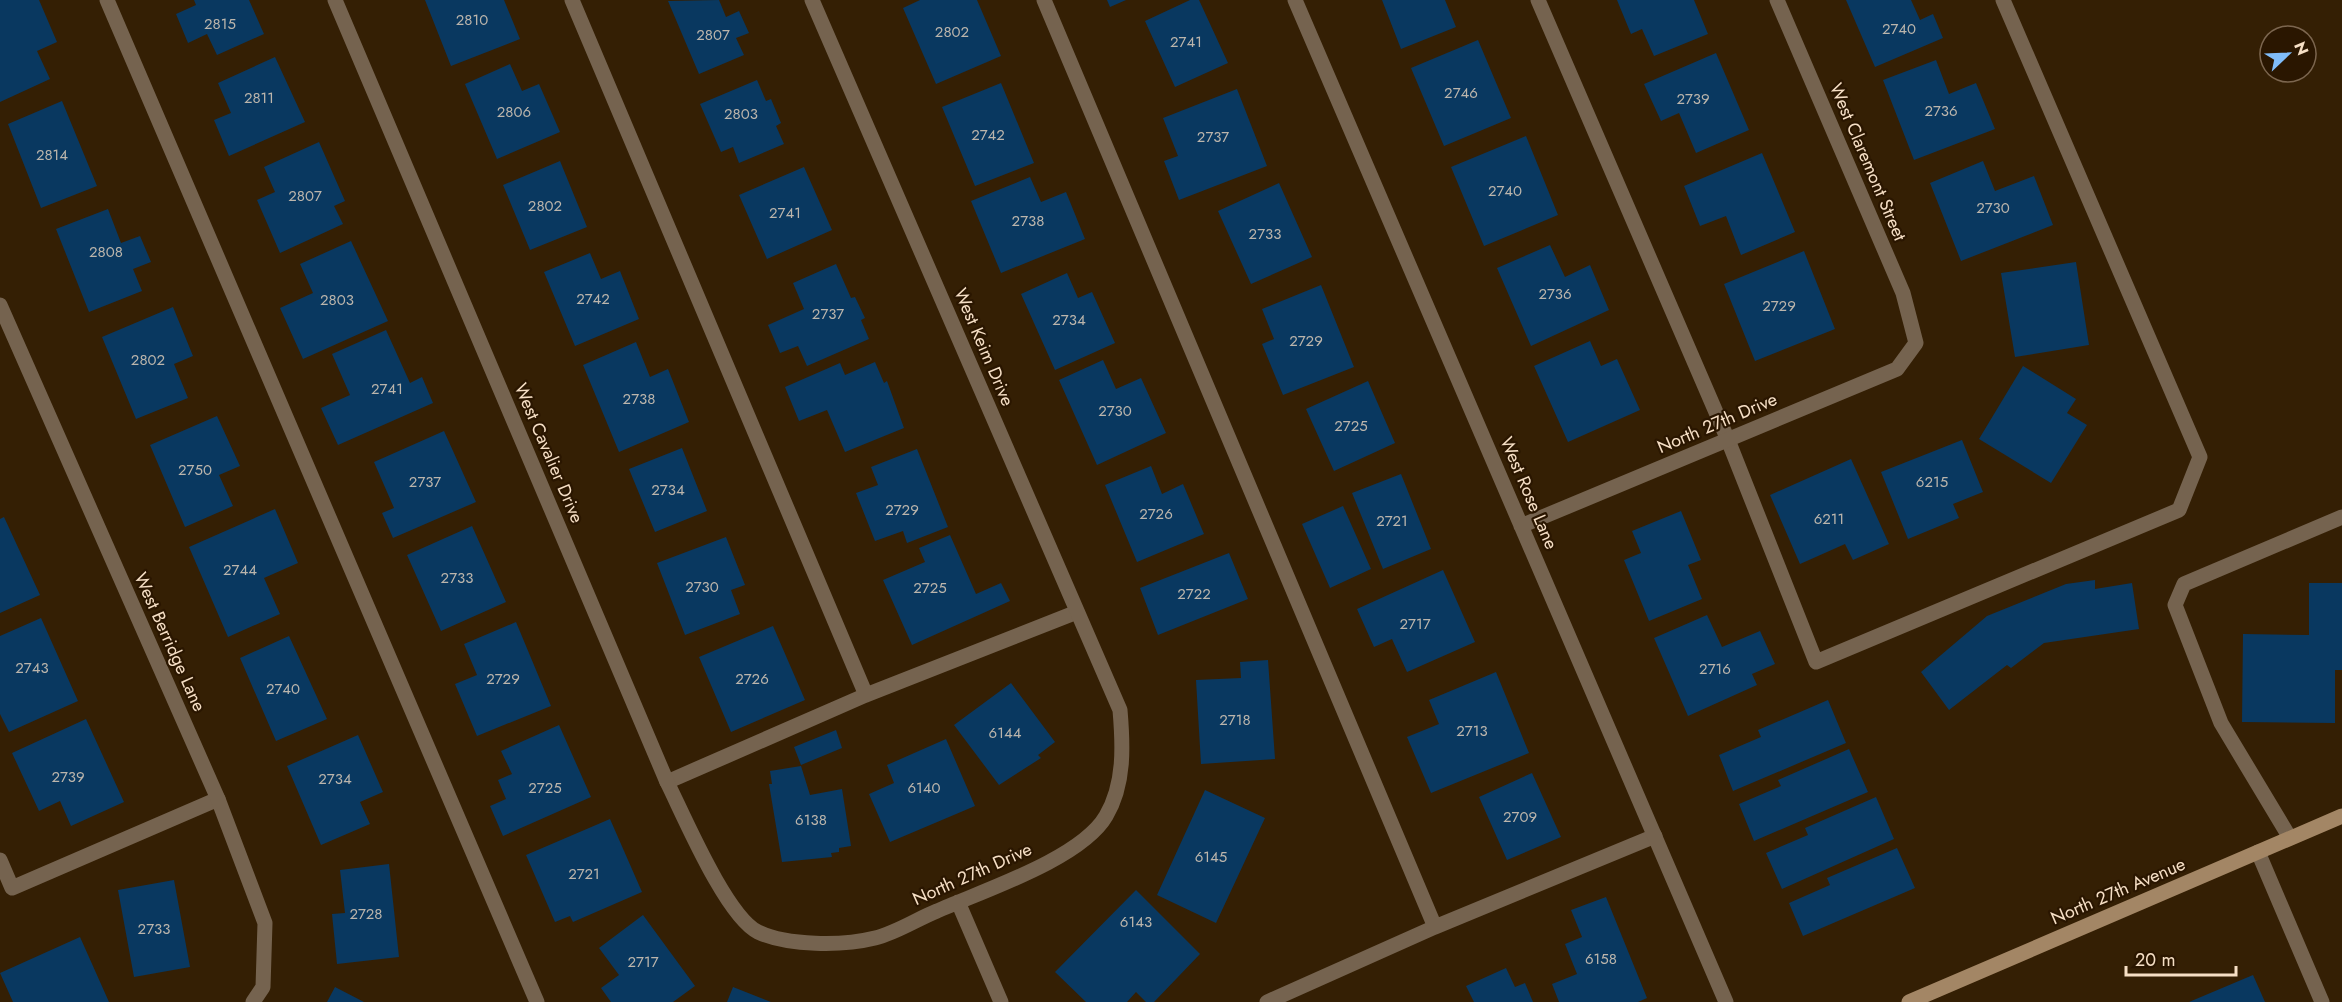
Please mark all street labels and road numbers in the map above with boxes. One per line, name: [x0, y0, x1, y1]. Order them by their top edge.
street label: West Claremont Street: [1823, 79, 1913, 245]
street label: West Keim Drive: [947, 284, 1021, 410]
street label: West Cavalier Drive: [508, 379, 590, 527]
street label: North 27th Drive: [1653, 386, 1781, 460]
street label: West Rose Lane: [1494, 433, 1564, 553]
street label: West Berridge Lane: [128, 568, 212, 716]
street label: North 27th Drive: [908, 836, 1036, 912]
street label: North 27th Avenue: [2047, 851, 2189, 931]

